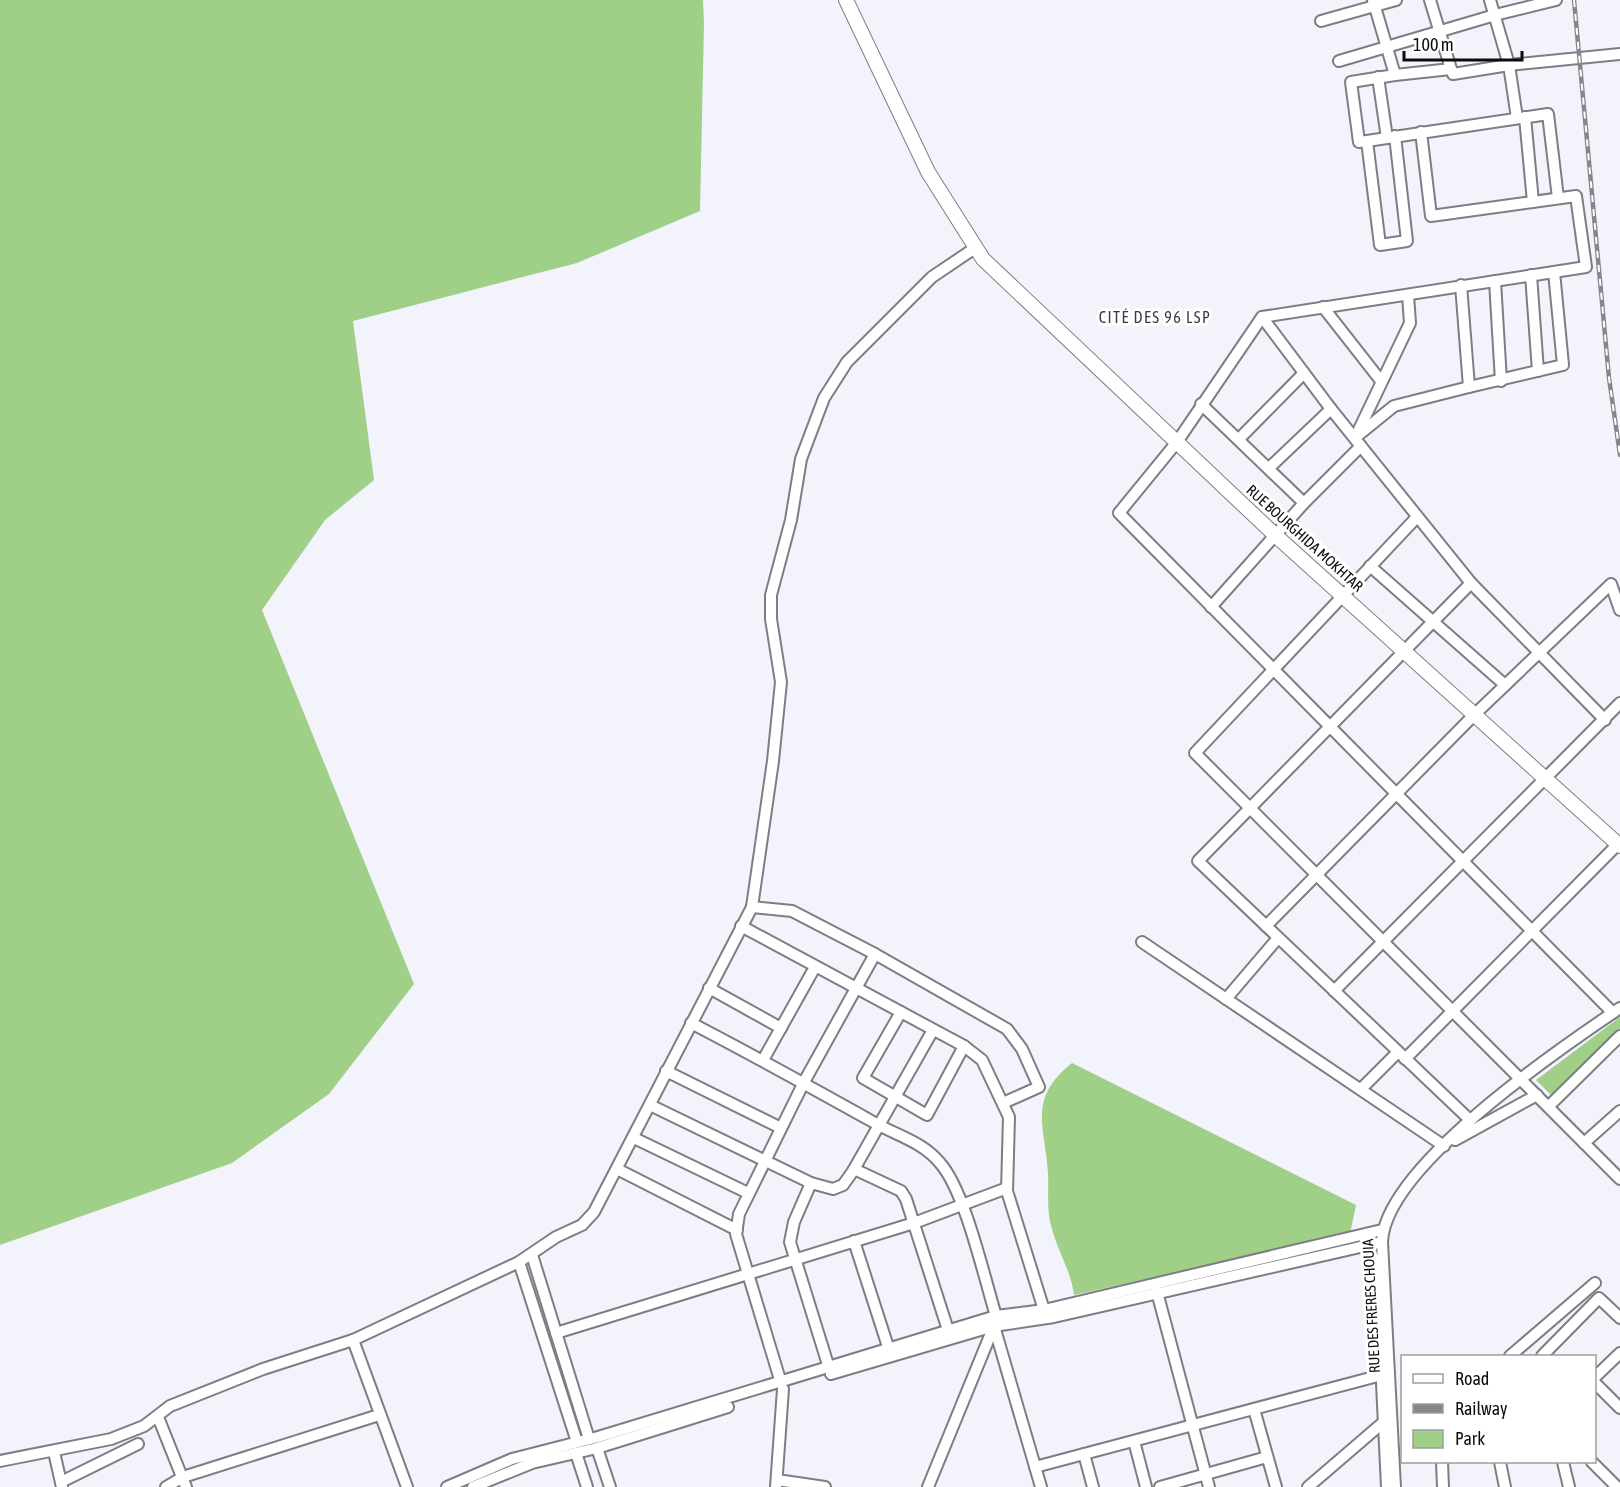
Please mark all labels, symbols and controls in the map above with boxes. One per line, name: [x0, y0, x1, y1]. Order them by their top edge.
scale bar: [1404, 24, 1522, 62]
text: 100 m: [1413, 34, 1454, 55]
district label: CITÉ DES 96 LSP: [1099, 308, 1211, 326]
street label: RUE BOURGHIDA MOKHTAR: [1243, 481, 1367, 595]
street label: RUE DES FRERES CHOUIA: [1359, 1238, 1383, 1374]
legend: [1401, 1355, 1596, 1463]
text: Road: [1455, 1368, 1489, 1389]
text: Railway: [1455, 1398, 1507, 1419]
text: Park: [1455, 1428, 1485, 1449]

